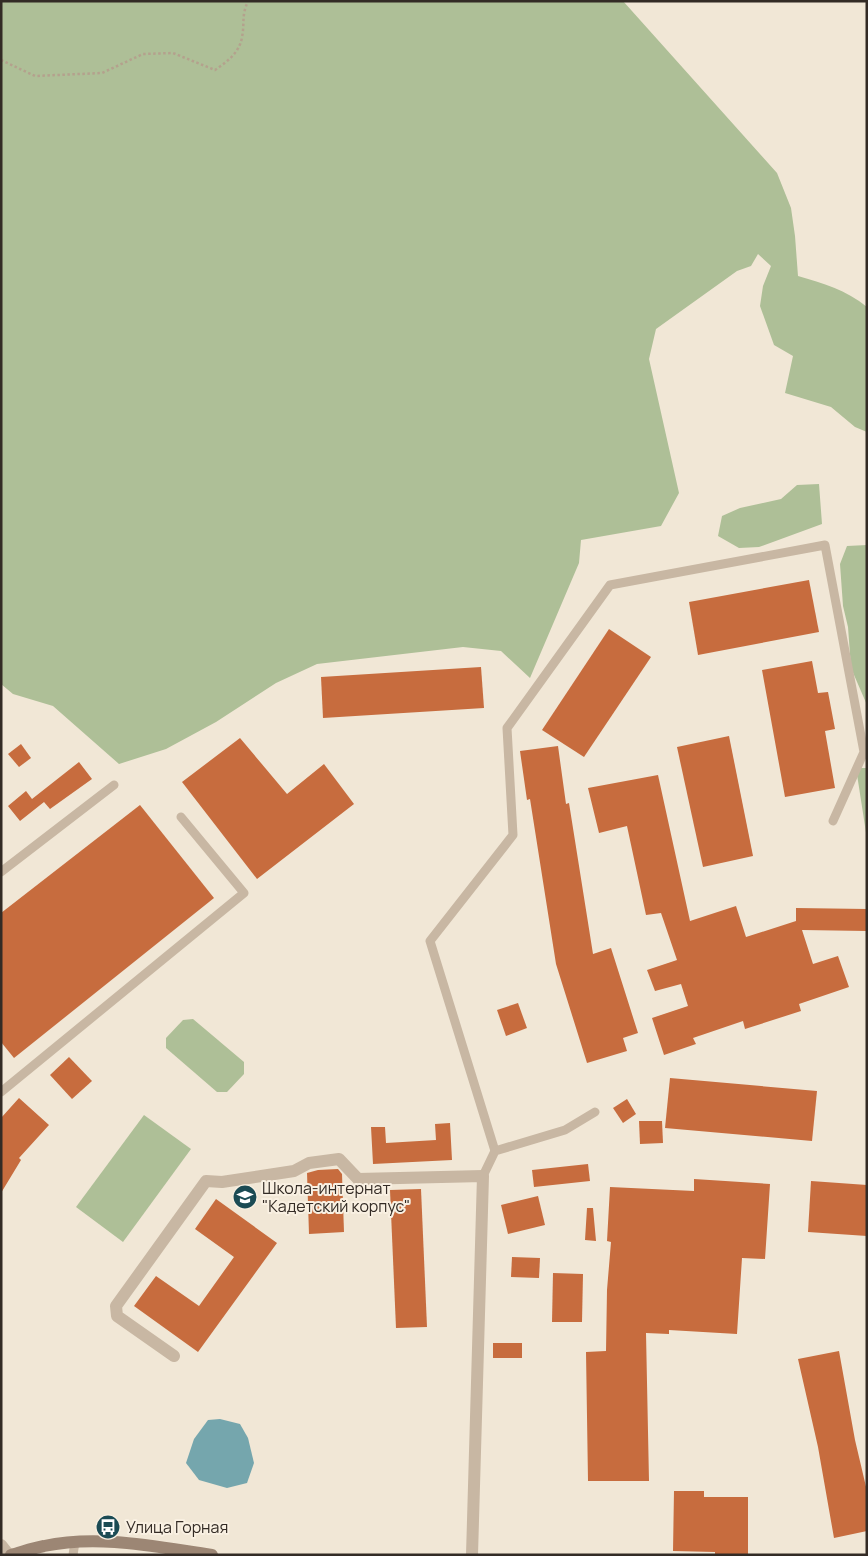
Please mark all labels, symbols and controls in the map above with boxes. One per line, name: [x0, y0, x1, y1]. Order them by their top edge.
place label: Школа-интернат "Кадетский корпус": [262, 1177, 410, 1217]
school or university icon: Школа-интернат "Кадетский корпус": [232, 1184, 258, 1210]
bus stop icon: Улица Горная: [95, 1514, 121, 1540]
place label: Улица Горная: [126, 1516, 228, 1538]

